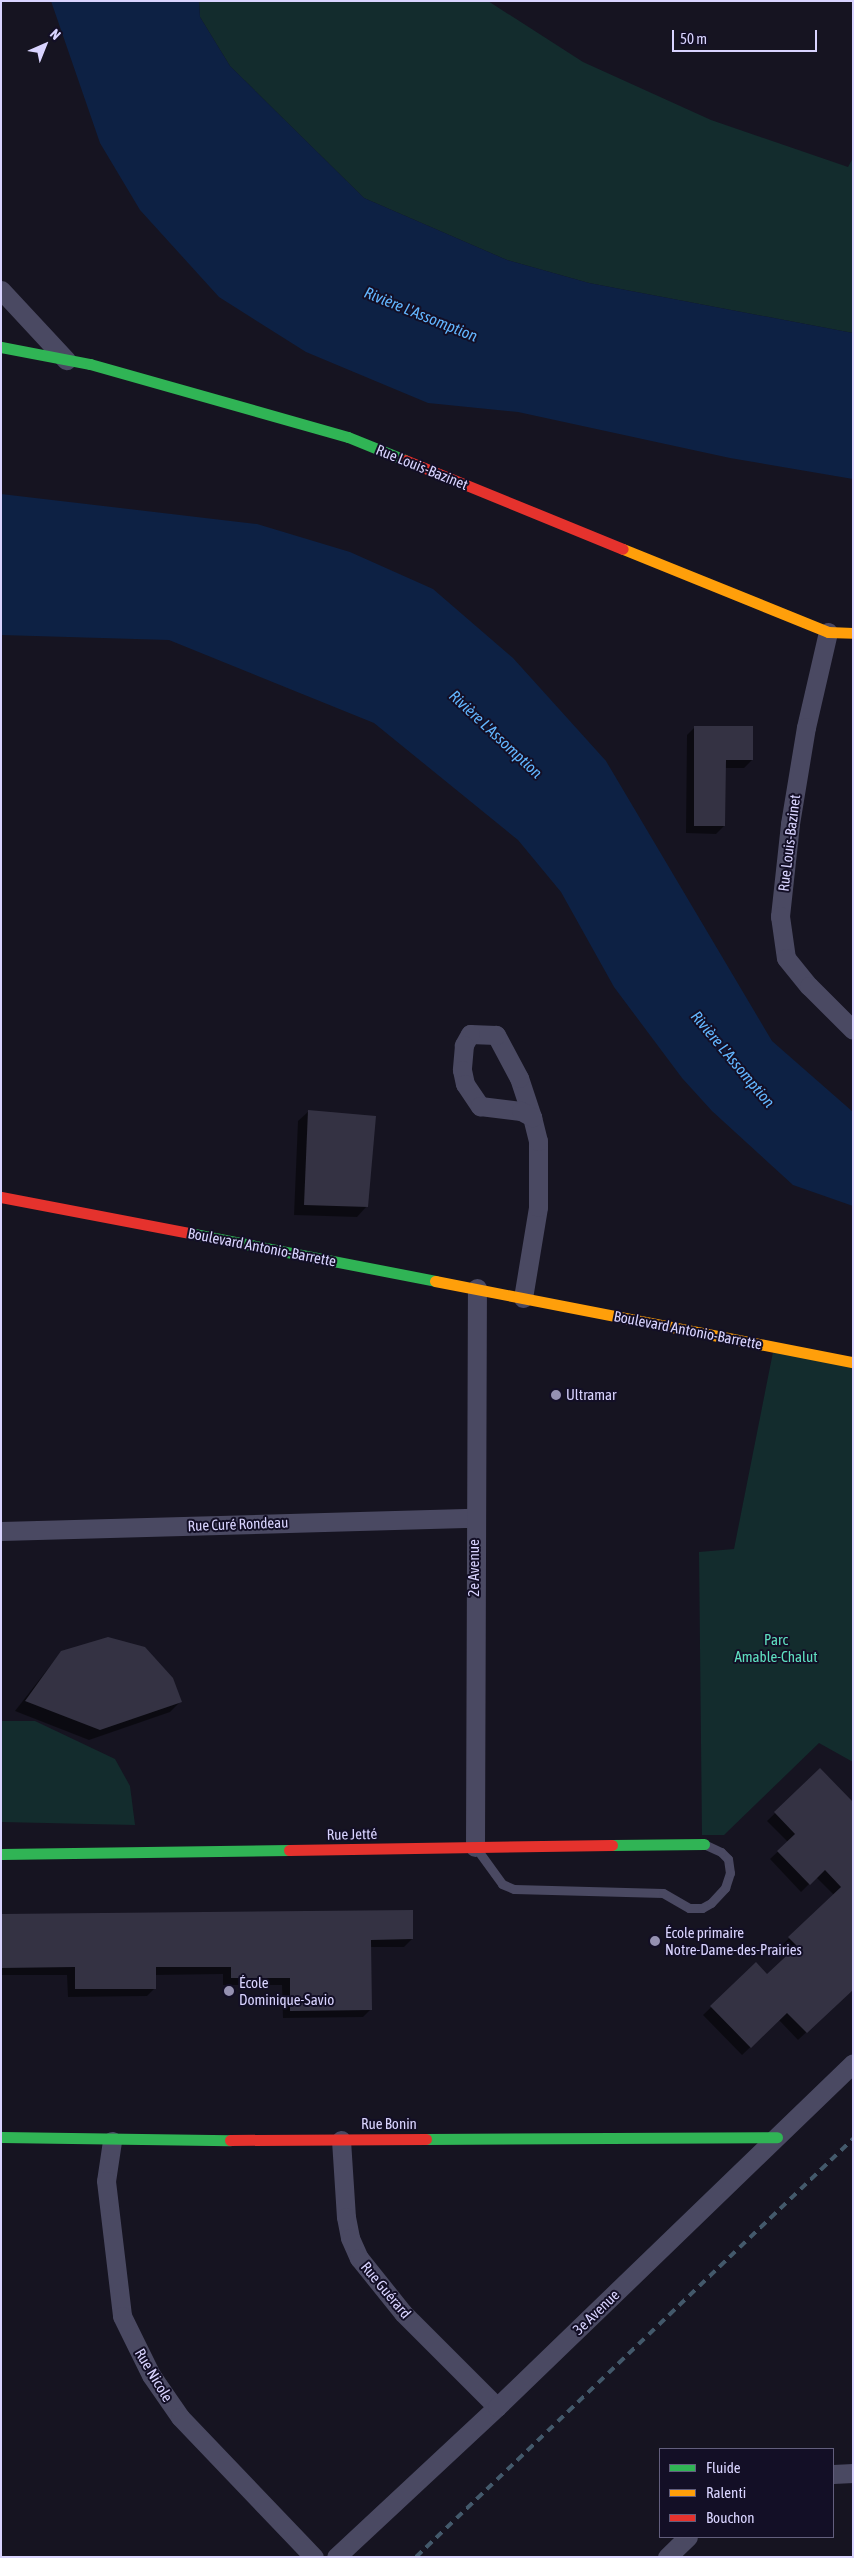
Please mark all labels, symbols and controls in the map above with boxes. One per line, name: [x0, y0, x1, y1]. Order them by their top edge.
north arrow: [20, 20, 70, 70]
scale bar: [674, 20, 819, 52]
text: N: [47, 26, 64, 43]
text: 50 m: [680, 30, 707, 47]
water label: Rivière L'Assomption: [362, 283, 480, 345]
street label: Rue Louis-Bazinet: [373, 440, 471, 494]
water label: Rivière L'Assomption: [445, 686, 547, 782]
street label: Rue Louis-Bazinet: [774, 793, 804, 893]
water label: Rivière L'Assomption: [687, 1007, 779, 1111]
street label: Boulevard Antonio-Barrette: [186, 1224, 338, 1270]
street label: Boulevard Antonio-Barrette: [612, 1307, 764, 1353]
place label: Ultramar: [566, 1386, 616, 1404]
marker: Ultramar: [550, 1389, 562, 1401]
street label: Rue Curé Rondeau: [187, 1513, 289, 1535]
street label: 2e Avenue: [465, 1539, 483, 1597]
park label: Parc Amable-Chalut: [734, 1630, 818, 1665]
street label: Rue Jetté: [327, 1825, 377, 1843]
place label: École primaire Notre-Dame-des-Prairies: [665, 1923, 802, 1958]
marker: École primaire Notre-Dame-des-Prairies: [649, 1935, 661, 1947]
place label: École Dominique-Savio: [239, 1973, 334, 2008]
marker: École Dominique-Savio: [223, 1985, 235, 1997]
street label: Rue Bonin: [361, 2115, 417, 2133]
street label: Rue Guérard: [357, 2258, 415, 2322]
street label: 3e Avenue: [569, 2286, 623, 2338]
street label: Rue Nicole: [131, 2345, 177, 2405]
legend: [659, 2448, 834, 2538]
text: Fluide: [706, 2459, 741, 2476]
text: Ralenti: [706, 2484, 746, 2501]
text: Bouchon: [706, 2509, 755, 2526]

